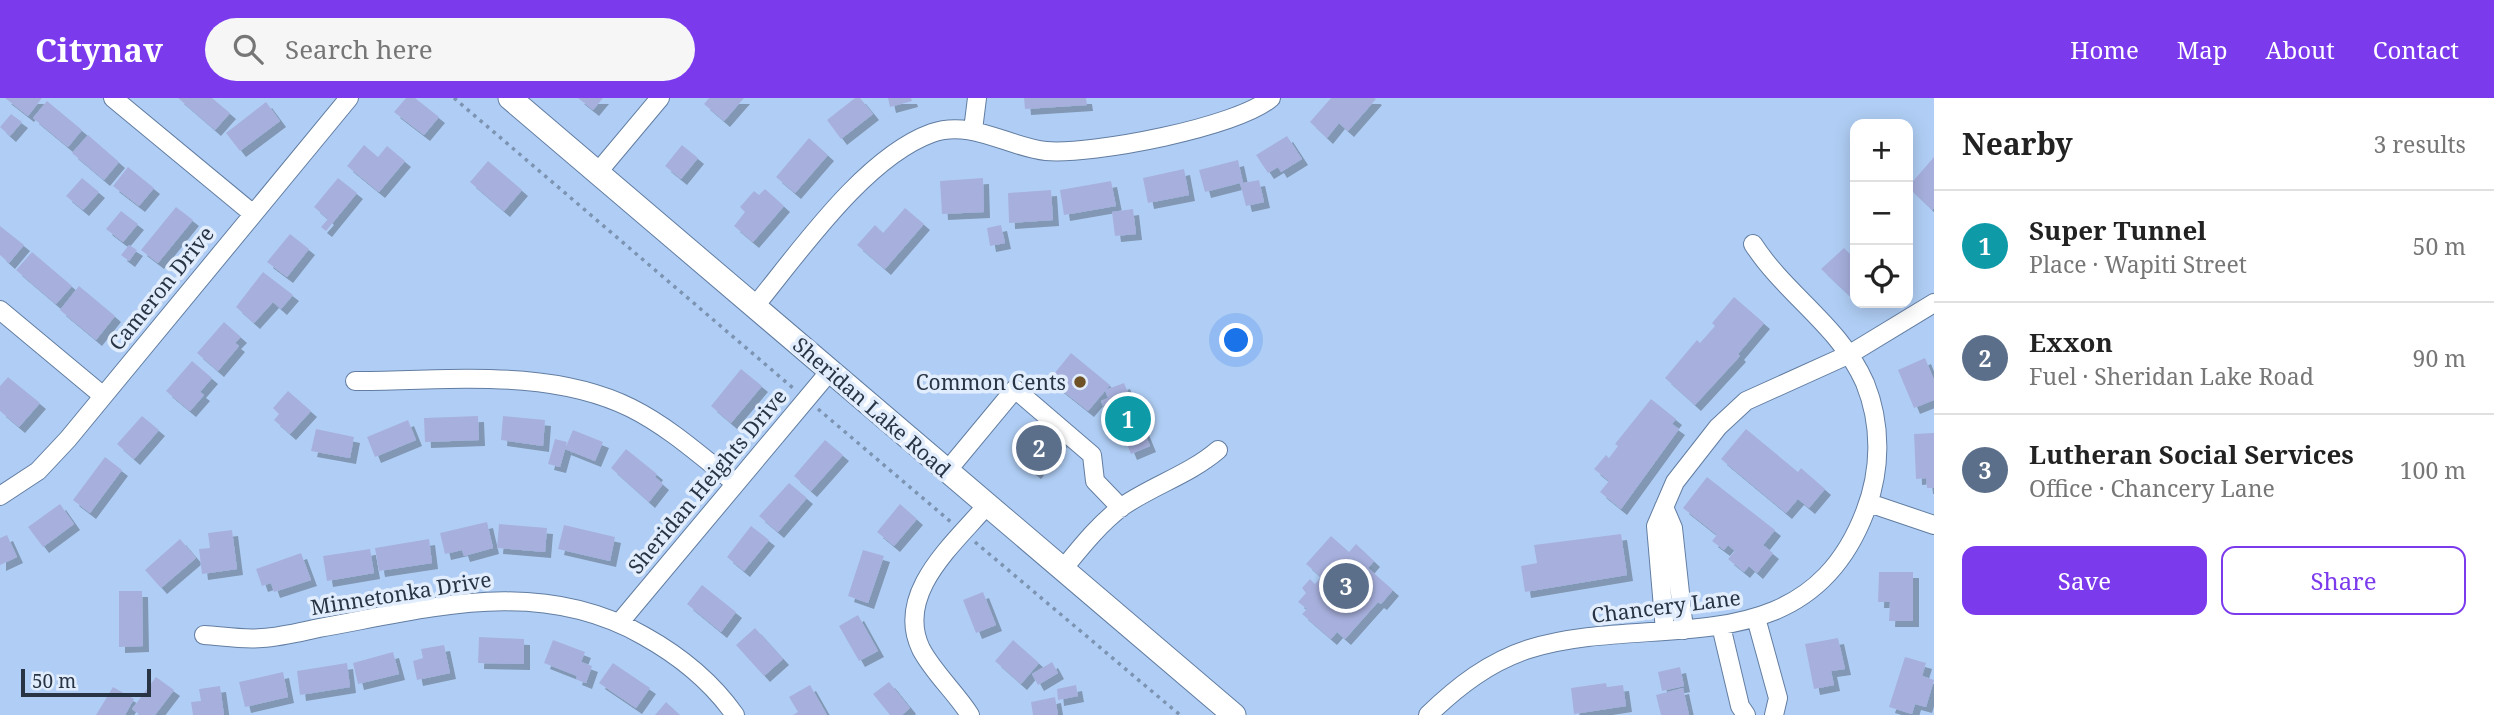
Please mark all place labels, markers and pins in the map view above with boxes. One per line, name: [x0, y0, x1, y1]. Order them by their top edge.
place label: Common Cents: [916, 368, 1066, 396]
marker: Common Cents: [1072, 374, 1088, 390]
pin: 1: [1105, 393, 1151, 445]
pin: 2: [1016, 422, 1062, 474]
pin: 3: [1323, 560, 1369, 612]

